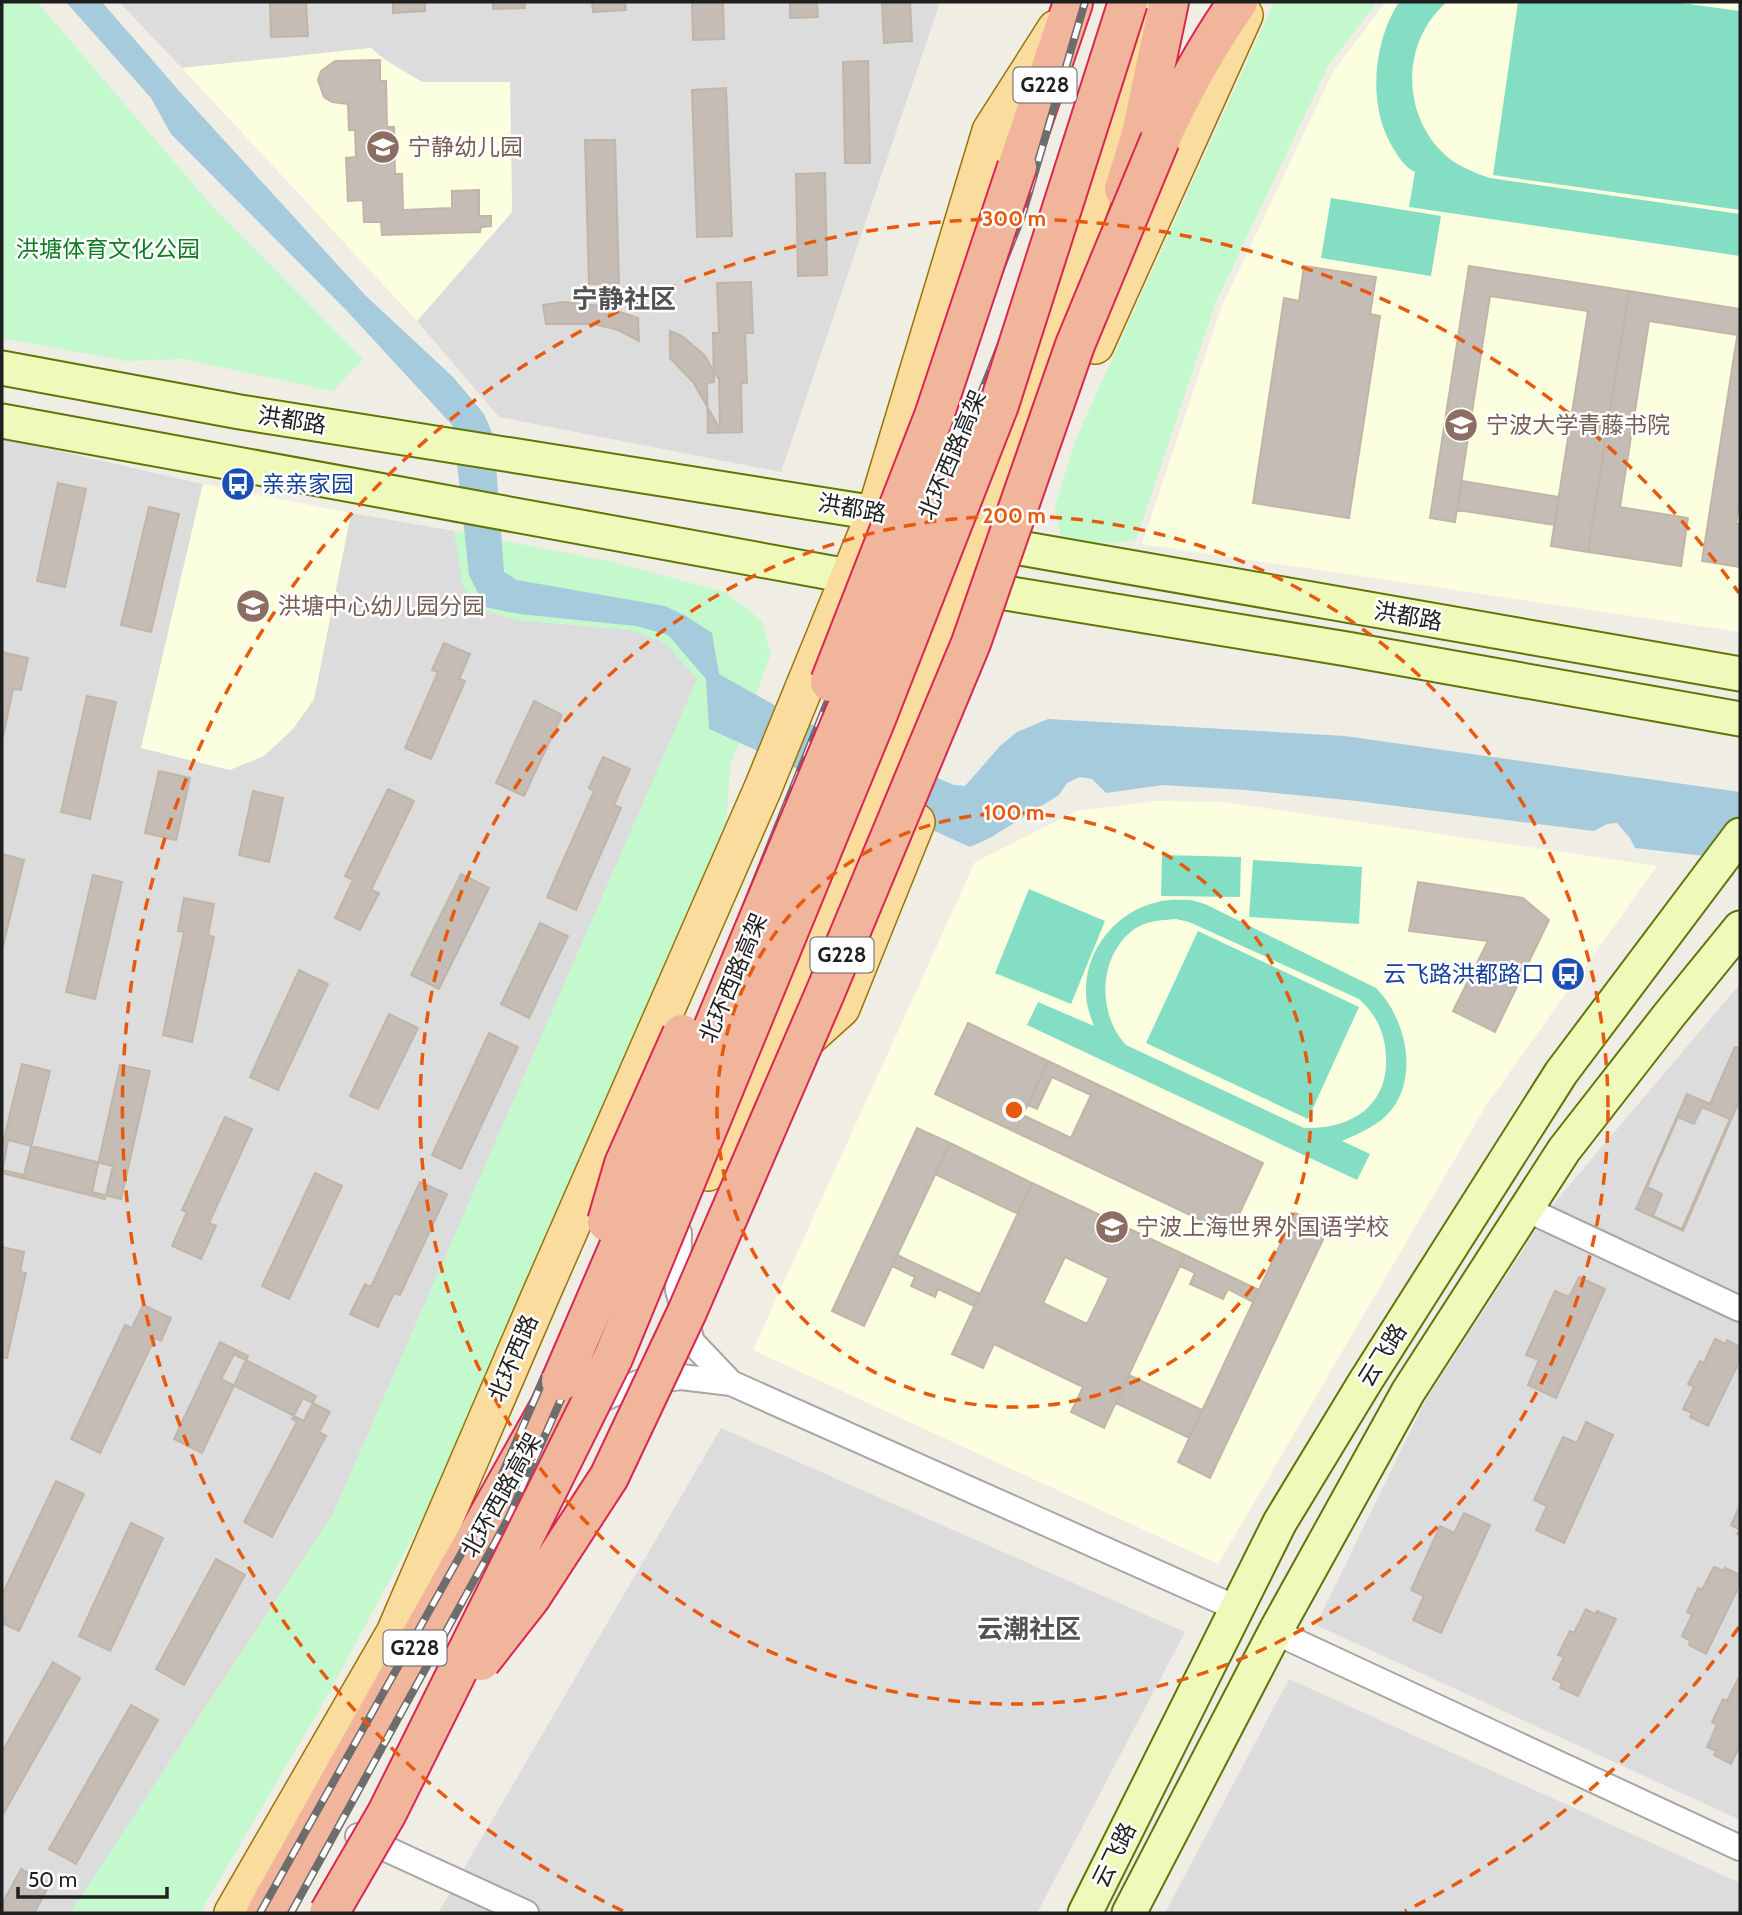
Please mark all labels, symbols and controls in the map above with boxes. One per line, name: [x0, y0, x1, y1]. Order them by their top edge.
road number: G228: [1014, 68, 1076, 102]
school or university icon: 宁静幼儿园: [364, 128, 402, 166]
place label: 宁静幼儿园: [408, 133, 523, 161]
text: 300 m: [982, 206, 1046, 231]
park label: 洪塘体育文化公园: [16, 235, 200, 263]
district label: 宁静社区: [572, 283, 676, 315]
street label: 北环西路高架: [912, 386, 992, 524]
street label: 洪都路: [256, 401, 328, 439]
school or university icon: 宁波大学青藤书院: [1442, 406, 1480, 444]
place label: 宁波大学青藤书院: [1486, 411, 1670, 439]
bus stop icon: 亲亲家园: [219, 465, 257, 503]
place label: 亲亲家园: [262, 470, 354, 498]
street label: 洪都路: [816, 488, 888, 528]
text: 200 m: [982, 503, 1046, 528]
school or university icon: 洪塘中心幼儿园分园: [234, 587, 272, 625]
place label: 洪塘中心幼儿园分园: [278, 592, 485, 620]
street label: 洪都路: [1372, 596, 1444, 636]
text: 100 m: [984, 800, 1044, 825]
street label: 北环西路高架: [693, 909, 773, 1047]
road number: G228: [810, 937, 874, 972]
bus stop icon: 云飞路洪都路口: [1549, 955, 1587, 993]
place label: 云飞路洪都路口: [1383, 960, 1544, 988]
centre of rings: [1002, 1098, 1026, 1122]
school or university icon: 宁波上海世界外国语学校: [1093, 1208, 1131, 1246]
place label: 宁波上海世界外国语学校: [1136, 1213, 1389, 1241]
street label: 北环西路: [482, 1310, 544, 1406]
street label: 云飞路: [1352, 1318, 1412, 1392]
street label: 北环西路高架: [455, 1428, 547, 1562]
district label: 云潮社区: [977, 1613, 1081, 1645]
road number: G228: [384, 1630, 446, 1666]
street label: 云飞路: [1086, 1818, 1142, 1892]
scale bar: [18, 1856, 166, 1900]
text: 50 m: [28, 1867, 77, 1892]

